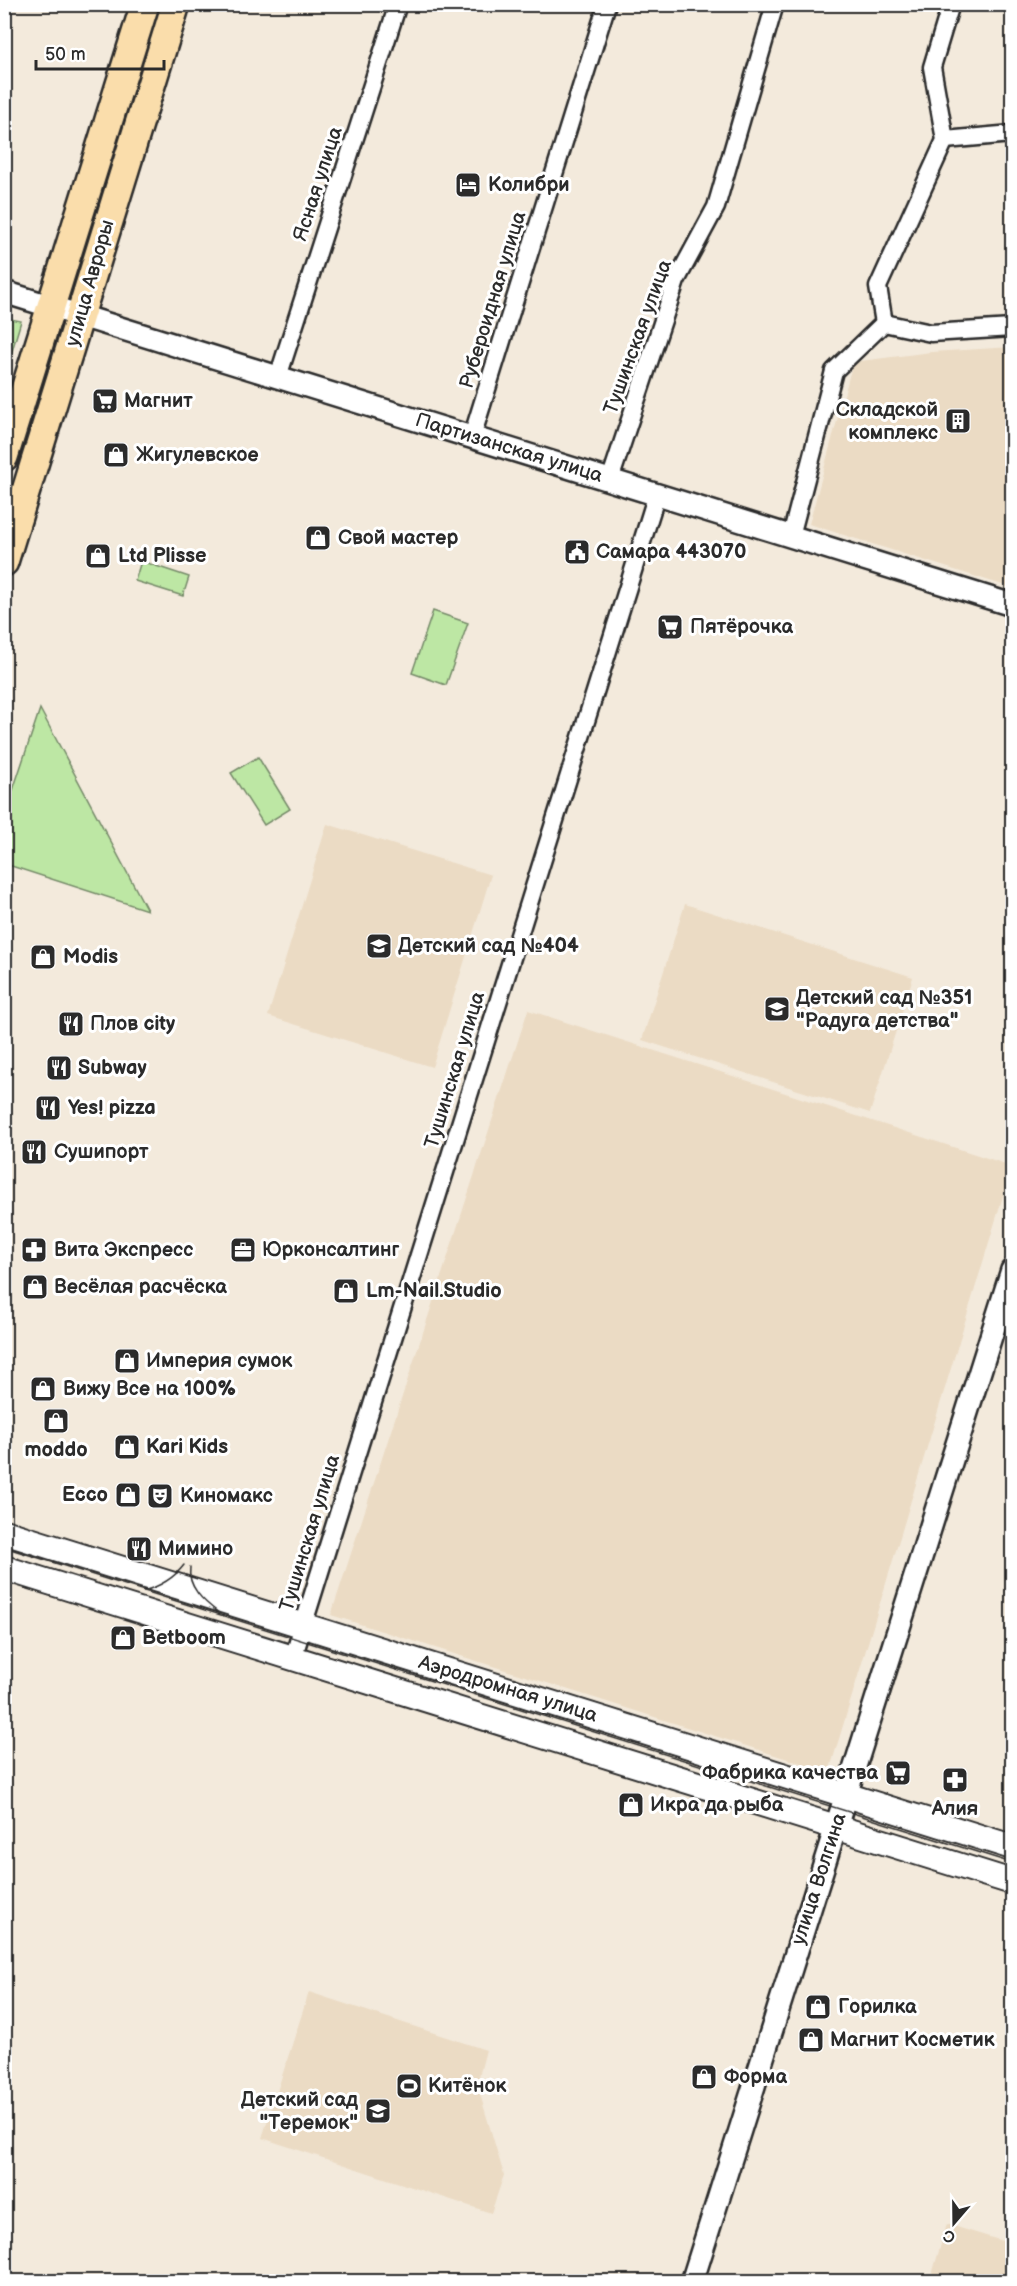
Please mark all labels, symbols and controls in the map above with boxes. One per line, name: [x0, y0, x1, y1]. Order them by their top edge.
scale bar: [36, 33, 164, 71]
text: 50 m: [45, 44, 86, 65]
street label: Ясная улица: [288, 124, 348, 244]
hotel icon: Колибри: [453, 170, 483, 200]
place label: Колибри: [488, 173, 570, 197]
street label: Рубероидная улица: [455, 208, 531, 391]
street label: улица Авроры: [60, 217, 120, 349]
street label: Тушинская улица: [599, 256, 677, 417]
supermarket icon: Магнит: [90, 386, 120, 416]
place label: Магнит: [124, 389, 193, 413]
place label: Складской комплекс: [836, 398, 938, 445]
building icon: Складской комплекс: [943, 406, 973, 436]
street label: Партизанская улица: [412, 408, 606, 488]
shop icon: Жигулевское: [101, 440, 131, 470]
place label: Жигулевское: [136, 443, 259, 467]
shop icon: Свой мастер: [303, 523, 333, 553]
place label: Свой мастер: [338, 526, 458, 550]
public building icon: Самара 443070: [562, 537, 592, 567]
place label: Самара 443070: [596, 540, 747, 564]
shop icon: Ltd Plisse: [83, 541, 113, 571]
place label: Ltd Plisse: [118, 544, 207, 568]
supermarket icon: Пятёрочка: [655, 612, 685, 642]
place label: Пятёрочка: [690, 615, 793, 639]
school or university icon: Детский сад №404: [364, 931, 394, 961]
place label: Детский сад №404: [398, 934, 579, 958]
shop icon: Modis: [28, 942, 58, 972]
place label: Modis: [63, 945, 118, 969]
place label: Детский сад №351 "Радуга детства": [796, 986, 972, 1033]
street label: Тушинская улица: [420, 989, 490, 1151]
school or university icon: Детский сад №351 "Радуга детства": [762, 994, 792, 1024]
restaurant icon: Плов city: [56, 1009, 86, 1039]
place label: Плов city: [90, 1012, 176, 1036]
restaurant icon: Subway: [44, 1053, 74, 1083]
place label: Subway: [78, 1056, 147, 1080]
restaurant icon: Yes! pizza: [33, 1093, 63, 1123]
place label: Yes! pizza: [68, 1096, 156, 1120]
restaurant icon: Сушипорт: [19, 1137, 49, 1167]
place label: Сушипорт: [54, 1140, 149, 1164]
pharmacy icon: Вита Экспресс: [19, 1235, 49, 1265]
office icon: Юрконсалтинг: [228, 1235, 258, 1265]
place label: Вита Экспресс: [54, 1238, 193, 1262]
place label: Юрконсалтинг: [262, 1238, 400, 1262]
shop icon: Весёлая расчёска: [20, 1272, 50, 1302]
place label: Весёлая расчёска: [54, 1275, 227, 1299]
shop icon: Lm-Nail.Studio: [331, 1276, 361, 1306]
place label: Lm-Nail.Studio: [366, 1279, 502, 1303]
shop icon: Империя сумок: [112, 1346, 142, 1376]
place label: Империя сумок: [146, 1349, 292, 1373]
shop icon: Вижу Все на 100%: [28, 1374, 58, 1404]
place label: Вижу Все на 100%: [63, 1377, 236, 1401]
shop icon: moddo: [41, 1406, 71, 1436]
shop icon: Kari Kids: [112, 1432, 142, 1462]
place label: Kari Kids: [146, 1435, 228, 1459]
place label: moddo: [24, 1438, 88, 1462]
street label: Тушинская улица: [275, 1452, 345, 1614]
shop icon: Ecco: [113, 1480, 143, 1510]
theatre icon: Киномакс: [145, 1481, 175, 1511]
place label: Ecco: [62, 1483, 108, 1507]
place label: Киномакс: [180, 1484, 273, 1508]
restaurant icon: Мимино: [124, 1534, 154, 1564]
place label: Мимино: [158, 1537, 233, 1561]
shop icon: Betboom: [108, 1623, 138, 1653]
place label: Betboom: [142, 1626, 226, 1650]
street label: Аэродромная улица: [415, 1650, 600, 1728]
supermarket icon: Фабрика качества: [883, 1758, 913, 1788]
place label: Фабрика качества: [702, 1761, 878, 1785]
pharmacy icon: Алия: [940, 1765, 970, 1795]
shop icon: Икра да рыба: [616, 1790, 646, 1820]
place label: Икра да рыба: [650, 1793, 784, 1817]
place label: Алия: [931, 1797, 978, 1821]
street label: улица Волгина: [786, 1810, 852, 1948]
shop icon: Горилка: [803, 1992, 833, 2022]
place label: Горилка: [838, 1995, 917, 2019]
shop icon: Магнит Косметик: [796, 2025, 826, 2055]
place label: Магнит Косметик: [830, 2028, 995, 2052]
shop icon: Форма: [689, 2062, 719, 2092]
place label: Форма: [724, 2065, 787, 2089]
sports icon: Китёнок: [394, 2071, 424, 2101]
place label: Китёнок: [428, 2074, 506, 2098]
place label: Детский сад "Теремок": [241, 2088, 358, 2135]
school or university icon: Детский сад "Теремок": [363, 2096, 393, 2126]
north arrow: [924, 2193, 984, 2253]
text: С: [941, 2225, 958, 2247]

